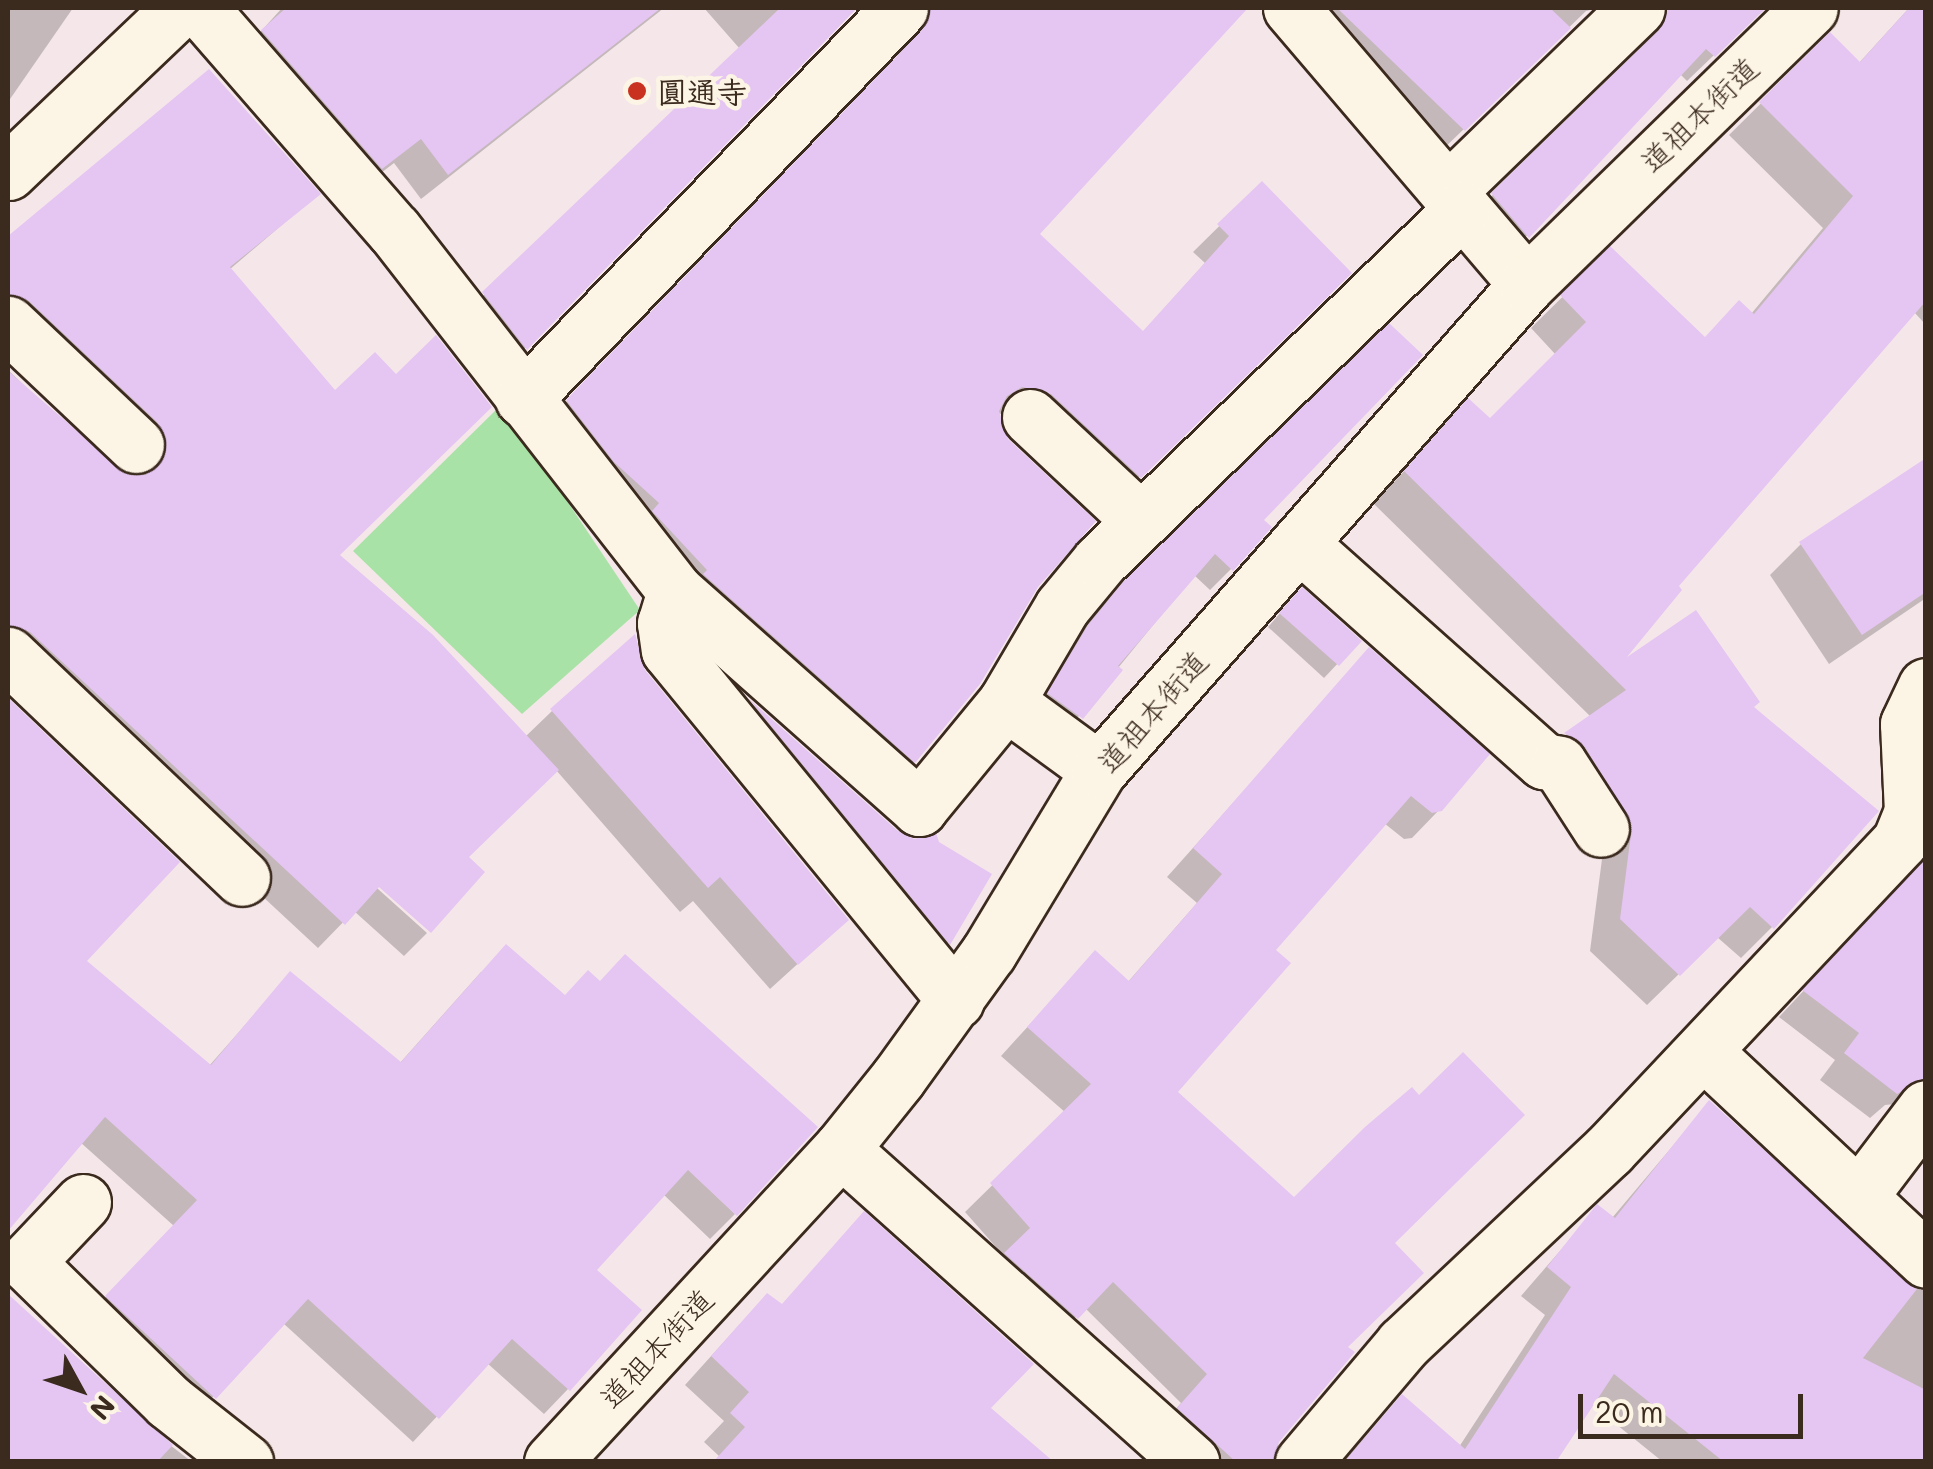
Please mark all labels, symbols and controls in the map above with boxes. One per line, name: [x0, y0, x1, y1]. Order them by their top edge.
street label: 道祖本街道: [1633, 49, 1765, 179]
place label: 圓通寺: [657, 73, 747, 109]
marker: 圓通寺: [626, 80, 648, 102]
street label: 道祖本街道: [1089, 643, 1215, 779]
street label: 道祖本街道: [592, 1281, 720, 1415]
north arrow: [30, 1339, 130, 1439]
scale bar: [1583, 1374, 1808, 1436]
text: N: [82, 1389, 124, 1428]
text: 20 m: [1595, 1391, 1664, 1431]

